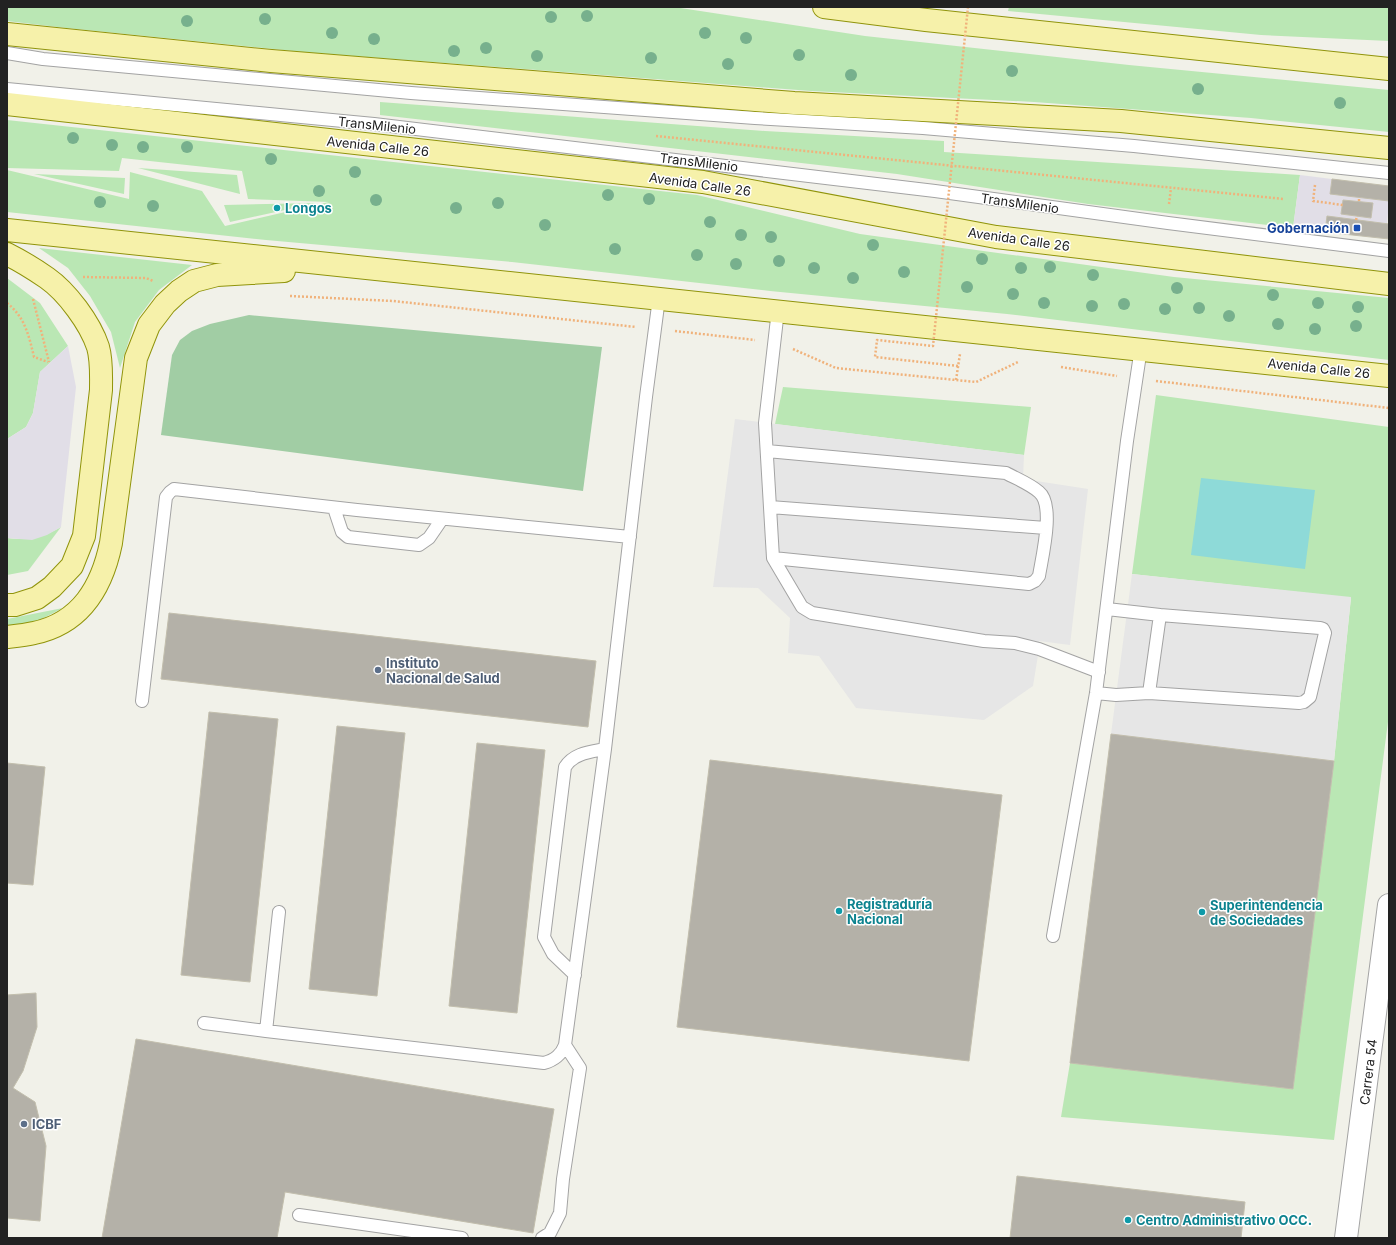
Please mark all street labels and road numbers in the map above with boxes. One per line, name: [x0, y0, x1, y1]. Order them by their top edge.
street label: TransMilenio: [337, 113, 417, 137]
street label: Avenida Calle 26: [326, 133, 430, 159]
street label: TransMilenio: [659, 149, 739, 175]
street label: Avenida Calle 26: [648, 169, 752, 199]
street label: TransMilenio: [980, 190, 1060, 216]
street label: Avenida Calle 26: [967, 224, 1071, 254]
street label: Avenida Calle 26: [1267, 355, 1371, 381]
street label: Carrera 54: [1356, 1038, 1380, 1106]

